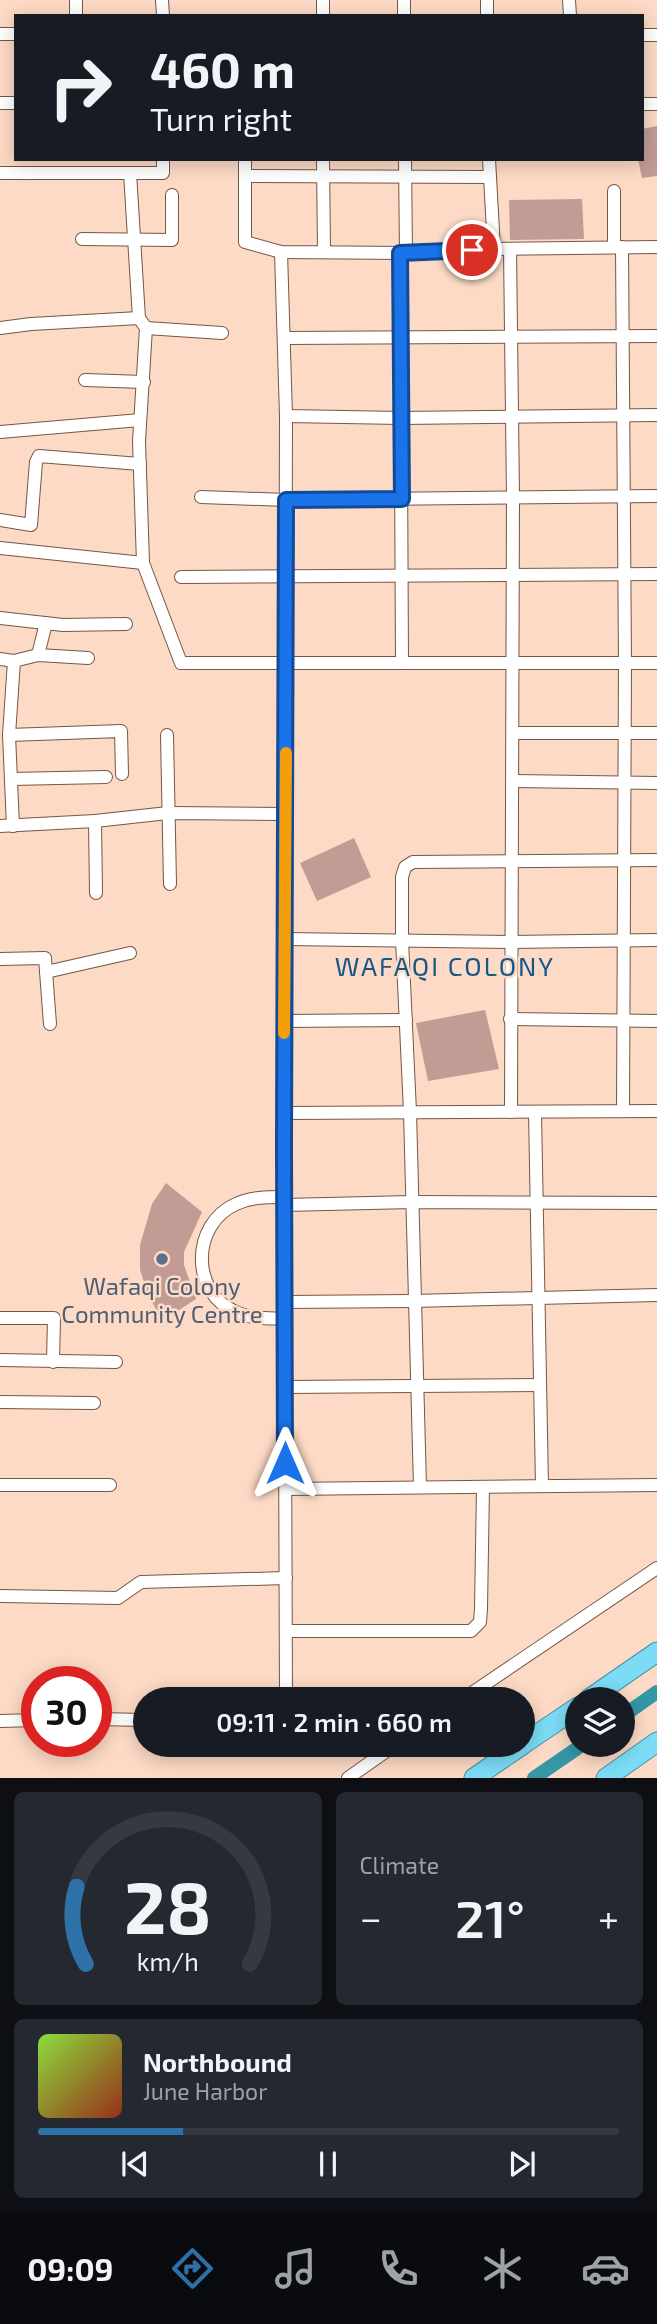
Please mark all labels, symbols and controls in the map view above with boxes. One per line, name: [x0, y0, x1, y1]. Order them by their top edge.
text: 460 m: [150, 39, 295, 98]
icon: right: [35, 42, 126, 133]
text: Turn right: [150, 99, 292, 137]
pin: [442, 220, 502, 280]
icon: arrive: [453, 231, 491, 269]
district label: WAFAQI COLONY: [335, 950, 555, 981]
marker: Wafaqi Colony Community Centre: [154, 1251, 170, 1267]
place label: Wafaqi Colony Community Centre: [61, 1271, 263, 1328]
position arrow: [248, 1426, 322, 1500]
speed limit sign: 30: [21, 1666, 112, 1757]
map controls: [565, 1687, 635, 1757]
button: layers: [565, 1687, 635, 1757]
text: 09:11 · 2 min · 660 m: [216, 1706, 452, 1737]
text: Climate: [360, 1851, 439, 1879]
text: 28: [124, 1862, 212, 1950]
text: 21°: [455, 1886, 525, 1948]
text: −: [360, 1894, 382, 1940]
text: +: [598, 1894, 619, 1940]
text: km/h: [137, 1946, 199, 1976]
text: Northbound: [143, 2046, 292, 2077]
text: June Harbor: [143, 2077, 267, 2105]
icon: previous: [116, 2145, 154, 2183]
icon: pause: [309, 2145, 347, 2183]
icon: next: [503, 2145, 541, 2183]
icon: directions: [168, 2244, 217, 2293]
icon: music: [271, 2244, 320, 2293]
icon: phone: [374, 2244, 423, 2293]
icon: climate: [478, 2244, 527, 2293]
icon: car: [581, 2244, 630, 2293]
text: 09:09: [27, 2249, 114, 2287]

